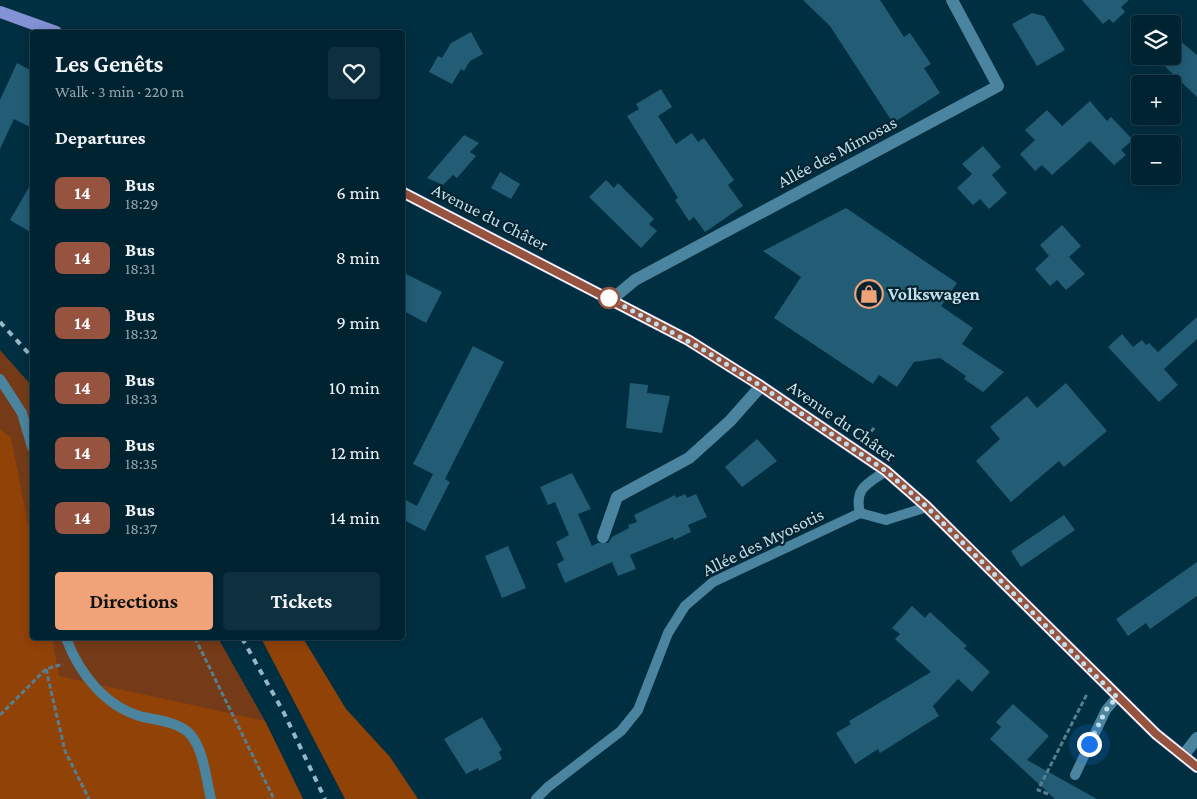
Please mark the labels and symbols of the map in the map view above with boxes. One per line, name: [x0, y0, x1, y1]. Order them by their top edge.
street label: Allée des Mimosas: [774, 112, 900, 192]
street label: Avenue du Châter: [429, 179, 552, 255]
shop icon: Volkswagen: [854, 279, 884, 309]
place label: Volkswagen: [887, 284, 981, 304]
unlabelled marker: [598, 287, 620, 309]
street label: Avenue du Châter: [784, 376, 900, 466]
street label: Allée des Myosotis: [699, 504, 827, 580]
your location: [1077, 732, 1102, 757]

